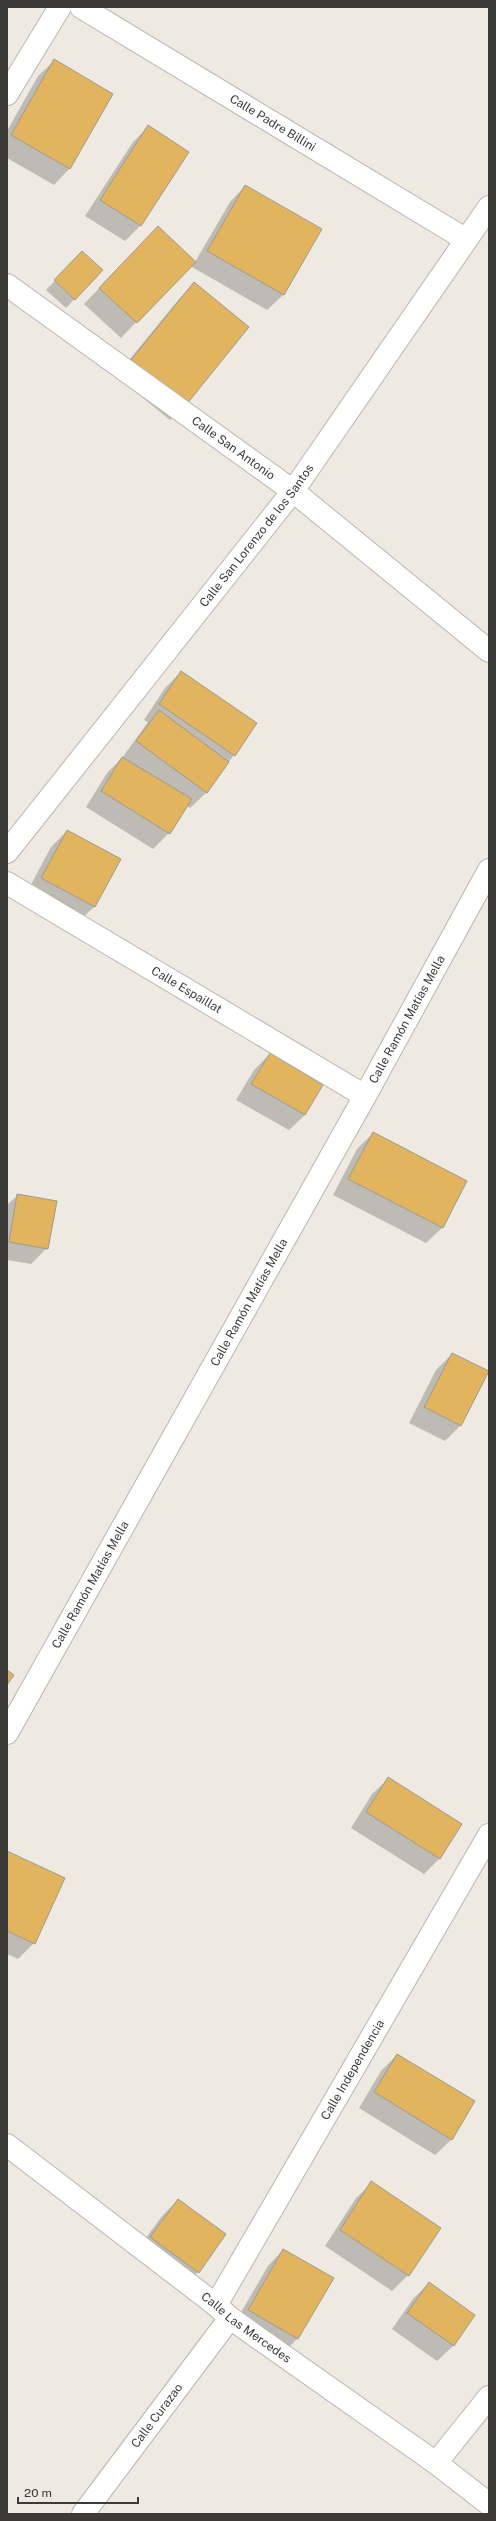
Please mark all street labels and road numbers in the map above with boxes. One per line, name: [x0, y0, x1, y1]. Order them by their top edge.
street label: Calle Padre Billini: [227, 91, 318, 154]
street label: Calle San Antonio: [189, 413, 278, 483]
street label: Calle San Lorenzo de los Santos: [197, 461, 316, 610]
street label: Calle Ramón Matías Mella: [366, 953, 448, 1086]
street label: Calle Espaillat: [149, 964, 225, 1016]
street label: Calle Ramón Matías Mella: [208, 1236, 290, 1369]
street label: Calle Ramón Matías Mella: [49, 1519, 132, 1651]
street label: Calle Independencia: [318, 2017, 387, 2122]
street label: Calle Las Mercedes: [199, 2289, 294, 2366]
street label: Calle Curazao: [128, 2380, 186, 2451]

